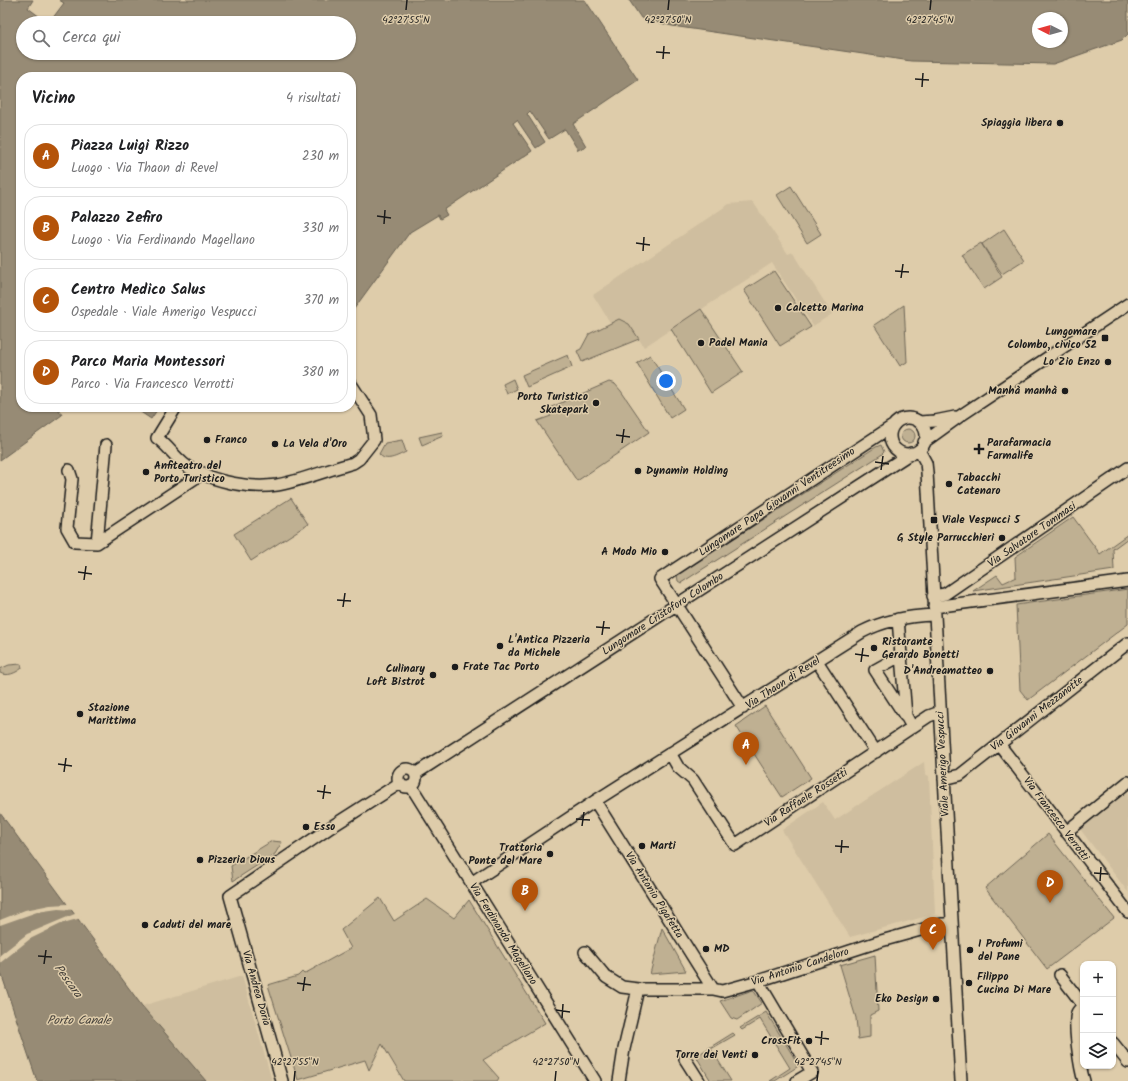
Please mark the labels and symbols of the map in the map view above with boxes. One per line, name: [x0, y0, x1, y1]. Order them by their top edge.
text: 42°27'55"N: [382, 12, 430, 28]
text: 42°27'50"N: [644, 12, 692, 28]
text: 42°27'45"N: [906, 12, 954, 28]
north arrow: [1032, 12, 1068, 48]
place label: Spiaggia libera: [981, 114, 1052, 132]
marker: Spiaggia libera: [1055, 118, 1065, 128]
place label: Calcetto Marina: [786, 299, 864, 317]
marker: Calcetto Marina: [773, 303, 783, 313]
place label: Lungomare Colombo, civico 52: [1008, 323, 1098, 354]
marker: Lungomare Colombo, civico 52: [1100, 333, 1110, 343]
place label: Padel Mania: [709, 334, 768, 352]
marker: Padel Mania: [696, 338, 706, 348]
place label: Lo Zio Enzo: [1043, 353, 1100, 371]
marker: Lo Zio Enzo: [1103, 357, 1113, 367]
your location: [656, 371, 676, 391]
place label: Manhà manhà: [988, 382, 1057, 400]
marker: Manhà manhà: [1060, 386, 1070, 396]
place label: Porto Turistico Skatepark: [517, 388, 589, 419]
marker: Porto Turistico Skatepark: [591, 398, 601, 408]
place label: Franco: [215, 431, 247, 449]
place label: Parafarmacia Farmalife: [987, 434, 1051, 465]
marker: Franco: [202, 435, 212, 445]
place label: La Vela d'Oro: [283, 435, 347, 453]
marker: La Vela d'Oro: [270, 439, 280, 449]
street label: Lungomare Papa Giovanni Ventitreesimo: [695, 443, 859, 561]
marker: Parafarmacia Farmalife: [974, 444, 984, 454]
place label: Anfiteatro del Porto Turistico: [154, 457, 225, 488]
place label: Dynamin Holding: [646, 462, 728, 480]
marker: Dynamin Holding: [633, 466, 643, 476]
marker: Anfiteatro del Porto Turistico: [141, 467, 151, 477]
place label: Tabacchi Catenaro: [957, 469, 1001, 500]
marker: Tabacchi Catenaro: [944, 479, 954, 489]
street label: Via Salvatore Tommasi: [984, 497, 1080, 572]
place label: Viale Vespucci 5: [942, 511, 1021, 529]
marker: Viale Vespucci 5: [929, 515, 939, 525]
place label: G Style Parrucchieri: [897, 529, 995, 547]
marker: G Style Parrucchieri: [997, 533, 1007, 543]
place label: A Modo Mio: [601, 543, 657, 561]
marker: A Modo Mio: [660, 547, 670, 557]
street label: Lungomare Cristoforo Colombo: [599, 568, 727, 660]
place label: L'Antica Pizzeria da Michele: [508, 631, 590, 662]
place label: Ristorante Gerardo Bonetti: [882, 633, 960, 664]
marker: L'Antica Pizzeria da Michele: [495, 641, 505, 651]
marker: Ristorante Gerardo Bonetti: [869, 643, 879, 653]
street label: Via Thaon di Revel: [742, 652, 824, 714]
place label: Frate Tac Porto: [463, 658, 539, 676]
place label: Culinary Loft Bistrot: [366, 660, 426, 691]
marker: Frate Tac Porto: [450, 662, 460, 672]
place label: D'Andreamatteo: [903, 662, 982, 680]
marker: D'Andreamatteo: [985, 666, 995, 676]
marker: Culinary Loft Bistrot: [428, 670, 438, 680]
street label: Via Giovanni Mezzanotte: [987, 672, 1087, 756]
place label: Stazione Marittima: [88, 699, 137, 730]
marker: Stazione Marittima: [75, 709, 85, 719]
street label: Viale Amerigo Vespucci: [931, 711, 955, 817]
pin: A: [733, 732, 759, 765]
street label: Via Raffaele Rossetti: [760, 764, 852, 832]
street label: Via Francesco Verrotti: [1018, 773, 1094, 865]
place label: Esso: [314, 818, 335, 836]
marker: Esso: [301, 822, 311, 832]
place label: Marti: [650, 837, 677, 855]
place label: Trattoria Ponte del Mare: [469, 839, 543, 870]
marker: Marti: [637, 841, 647, 851]
street label: Via Antonio Pigafetta: [620, 848, 688, 942]
marker: Trattoria Ponte del Mare: [545, 849, 555, 859]
place label: Pizzeria Dious: [208, 851, 276, 869]
marker: Pizzeria Dious: [195, 855, 205, 865]
pin: D: [1037, 870, 1063, 903]
pin: B: [512, 878, 538, 911]
street label: Via Ferdinando Magellano: [464, 879, 542, 989]
place label: Caduti del mare: [153, 916, 232, 934]
pin: C: [920, 917, 946, 950]
marker: Caduti del mare: [140, 920, 150, 930]
place label: I Profumi del Pane: [978, 935, 1024, 966]
place label: MD: [714, 940, 730, 958]
street label: Via Antonio Candeloro: [749, 943, 851, 991]
marker: MD: [701, 944, 711, 954]
marker: I Profumi del Pane: [965, 945, 975, 955]
street label: Via Andrea Doria: [237, 948, 275, 1028]
water label: Pescara: [49, 960, 88, 1003]
place label: Filippo Cucina Di Mare: [977, 968, 1052, 999]
marker: Filippo Cucina Di Mare: [964, 978, 974, 988]
place label: Eko Design: [875, 990, 928, 1008]
marker: Eko Design: [931, 994, 941, 1004]
water label: Porto Canale: [47, 1011, 113, 1030]
place label: CrossFit: [761, 1032, 802, 1050]
marker: CrossFit: [804, 1036, 814, 1046]
place label: Torre dei Venti: [675, 1046, 748, 1064]
marker: Torre dei Venti: [750, 1050, 760, 1060]
text: 42°27'55"N: [271, 1054, 319, 1070]
text: 42°27'50"N: [532, 1054, 580, 1070]
text: 42°27'45"N: [794, 1054, 842, 1070]

